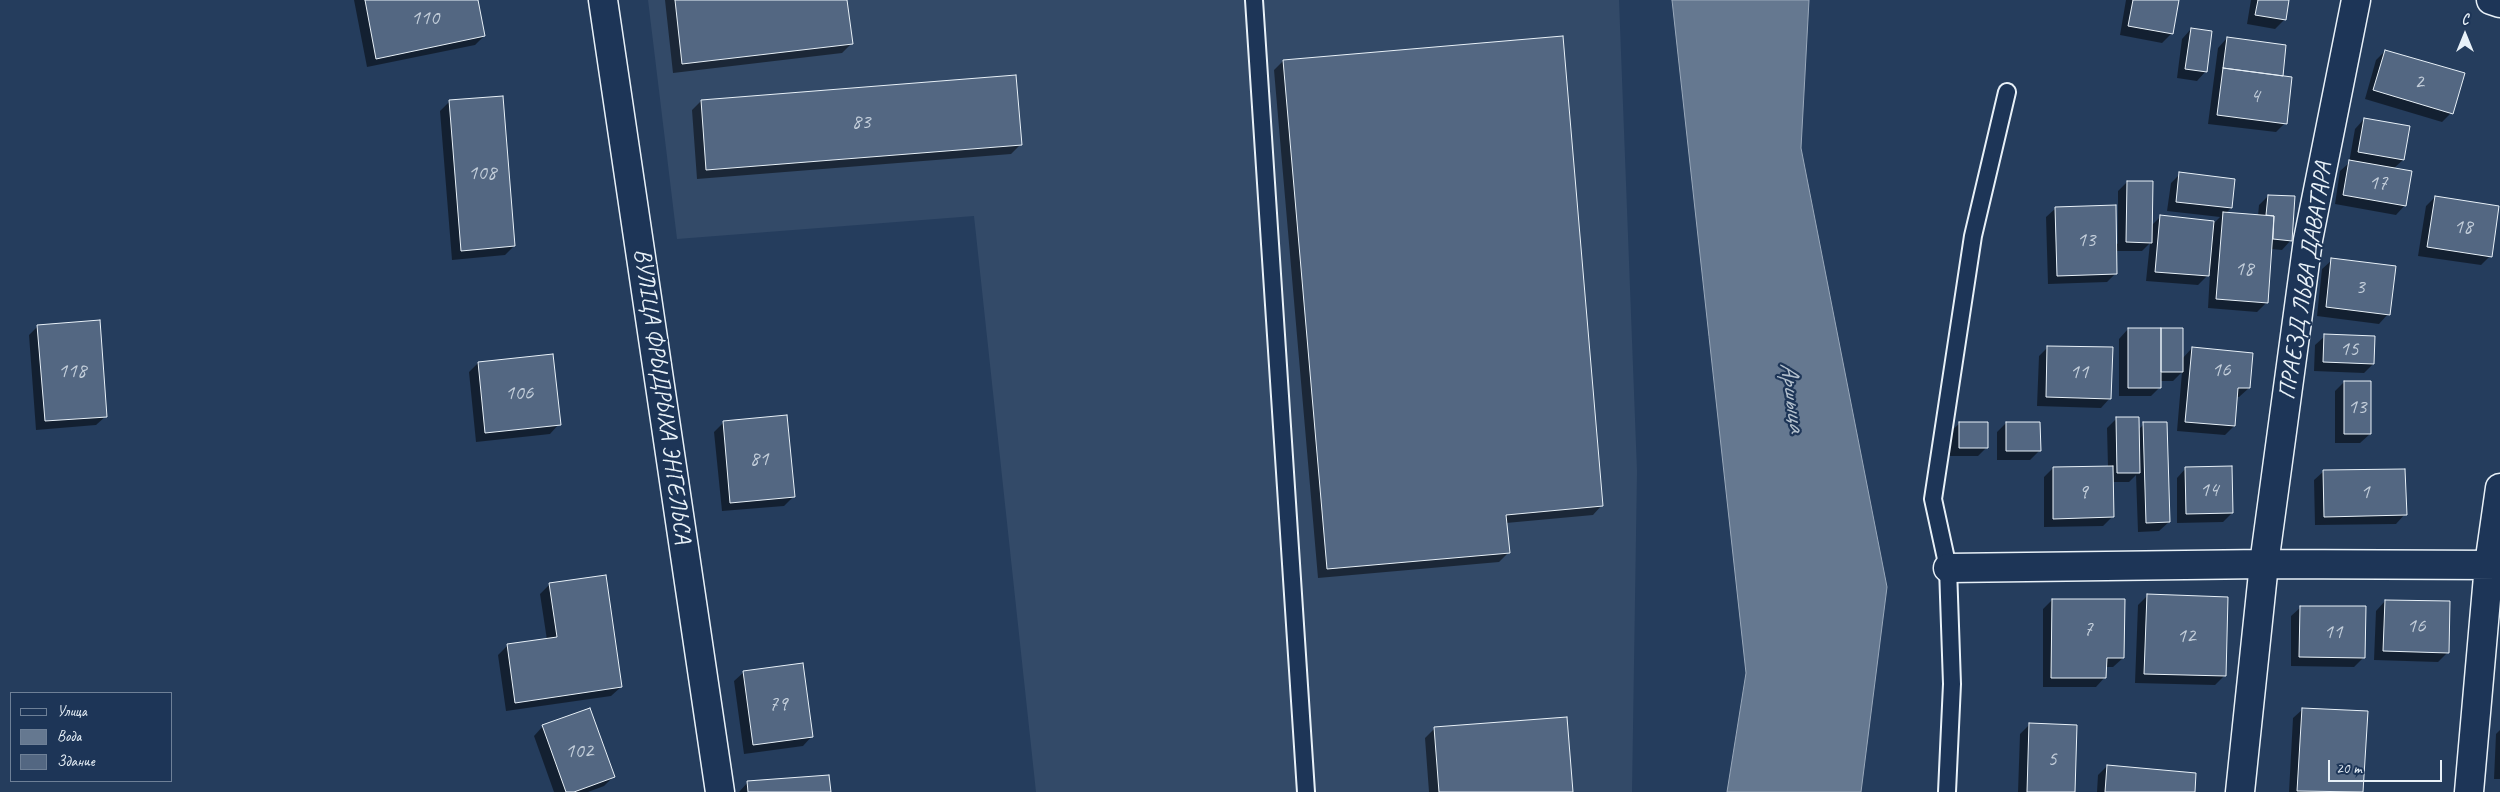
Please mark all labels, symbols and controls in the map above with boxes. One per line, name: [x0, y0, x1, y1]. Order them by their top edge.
house number: 110: [411, 5, 439, 31]
north arrow: [2440, 10, 2490, 60]
text: С: [2462, 11, 2468, 28]
house number: 2: [2414, 69, 2424, 95]
house number: 4: [2250, 83, 2260, 109]
house number: 83: [852, 109, 870, 135]
house number: 108: [468, 160, 496, 186]
street label: ПРАЕЗД ЛЬВА ДАВАТАРА: [2273, 160, 2339, 402]
house number: 17: [2369, 170, 2387, 196]
house number: 18: [2454, 214, 2472, 240]
house number: 13: [2077, 227, 2095, 253]
street label: ВУЛІЦА ФРЫДРЫХА ЭНГЕЛЬСА: [627, 247, 697, 545]
house number: 18: [2235, 256, 2253, 282]
house number: 3: [2355, 274, 2365, 300]
house number: 15: [2340, 336, 2358, 362]
house number: 16: [2212, 357, 2230, 383]
house number: 118: [58, 358, 86, 384]
house number: 11: [2070, 359, 2088, 385]
water label: Аршыца: [1772, 360, 1812, 434]
house number: 106: [505, 380, 533, 406]
house number: 13: [2348, 394, 2366, 420]
house number: 81: [750, 446, 768, 472]
house number: 14: [2200, 477, 2218, 503]
house number: 9: [2078, 479, 2088, 505]
house number: 1: [2360, 479, 2370, 505]
house number: 16: [2407, 613, 2425, 639]
house number: 7: [2083, 616, 2093, 642]
house number: 11: [2324, 619, 2342, 645]
house number: 12: [2177, 623, 2195, 649]
house number: 79: [769, 691, 787, 717]
legend: [10, 692, 172, 782]
text: Улица: [57, 702, 87, 721]
text: Вода: [57, 727, 81, 746]
house number: 102: [565, 738, 593, 764]
house number: 5: [2047, 746, 2057, 772]
scale bar: [2330, 750, 2444, 782]
text: Здание: [57, 752, 95, 771]
text: 20 m: [2336, 759, 2362, 778]

